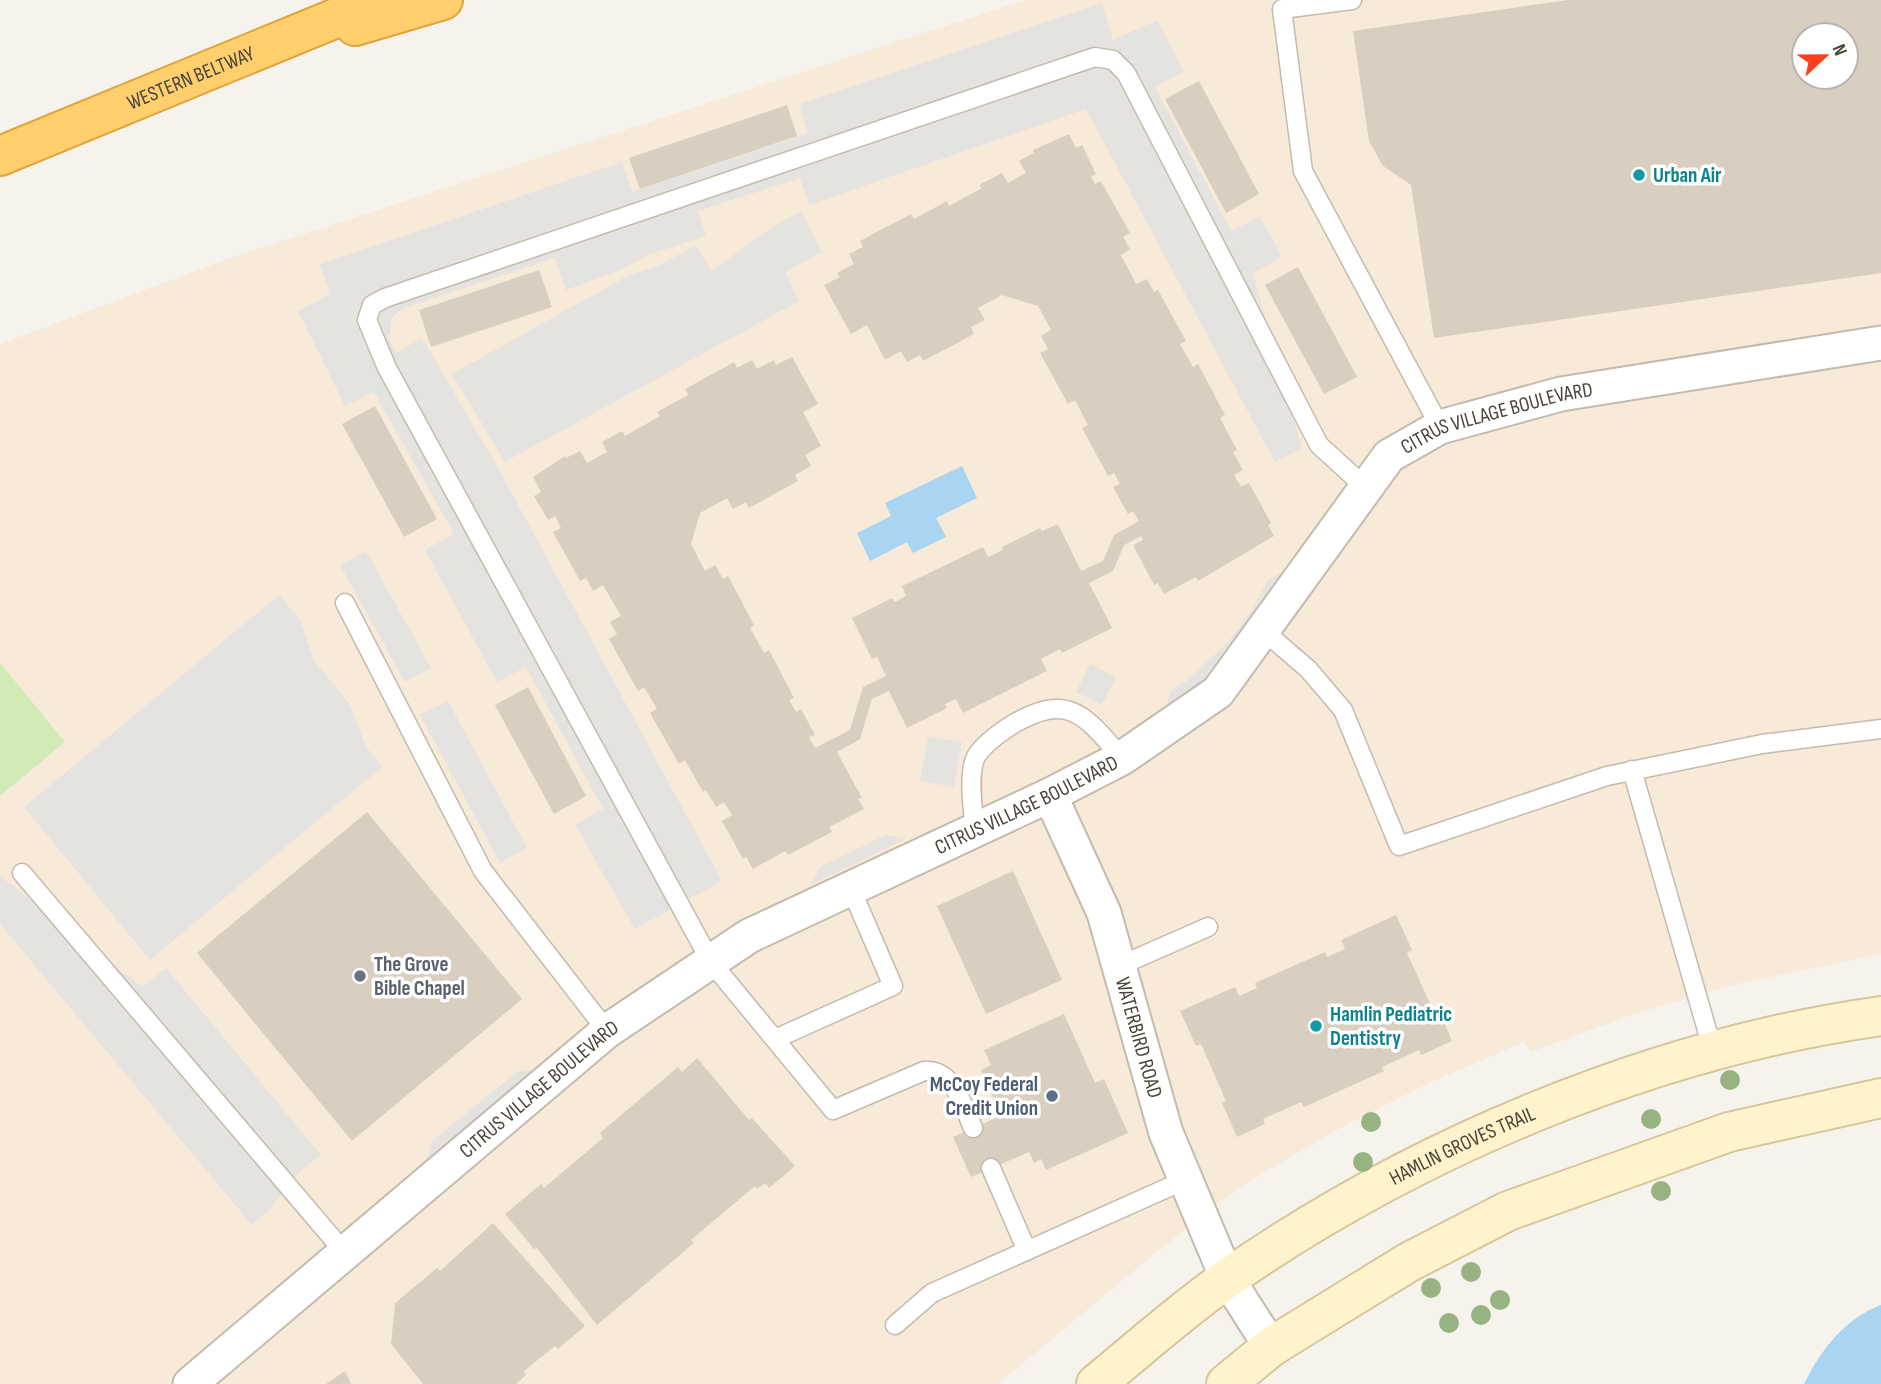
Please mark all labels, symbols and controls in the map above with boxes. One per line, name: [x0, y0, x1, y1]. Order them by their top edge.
north arrow: [1790, 21, 1860, 91]
street label: WESTERN BELTWAY: [123, 41, 258, 115]
text: N: [1827, 41, 1852, 59]
place label: Urban Air: [1653, 163, 1722, 188]
marker: Urban Air: [1631, 167, 1647, 183]
street label: CITRUS VILLAGE BOULEVARD: [1396, 377, 1594, 460]
street label: CITRUS VILLAGE BOULEVARD: [931, 750, 1122, 860]
place label: The Grove Bible Chapel: [374, 952, 465, 1001]
marker: The Grove Bible Chapel: [352, 968, 368, 984]
street label: WATERBIRD ROAD: [1110, 974, 1167, 1101]
place label: Hamlin Pediatric Dentistry: [1330, 1002, 1452, 1051]
street label: CITRUS VILLAGE BOULEVARD: [454, 1015, 623, 1163]
marker: Hamlin Pediatric Dentistry: [1308, 1018, 1324, 1034]
place label: McCoy Federal Credit Union: [930, 1072, 1038, 1121]
marker: McCoy Federal Credit Union: [1044, 1088, 1060, 1104]
street label: HAMLIN GROVES TRAIL: [1385, 1101, 1539, 1191]

